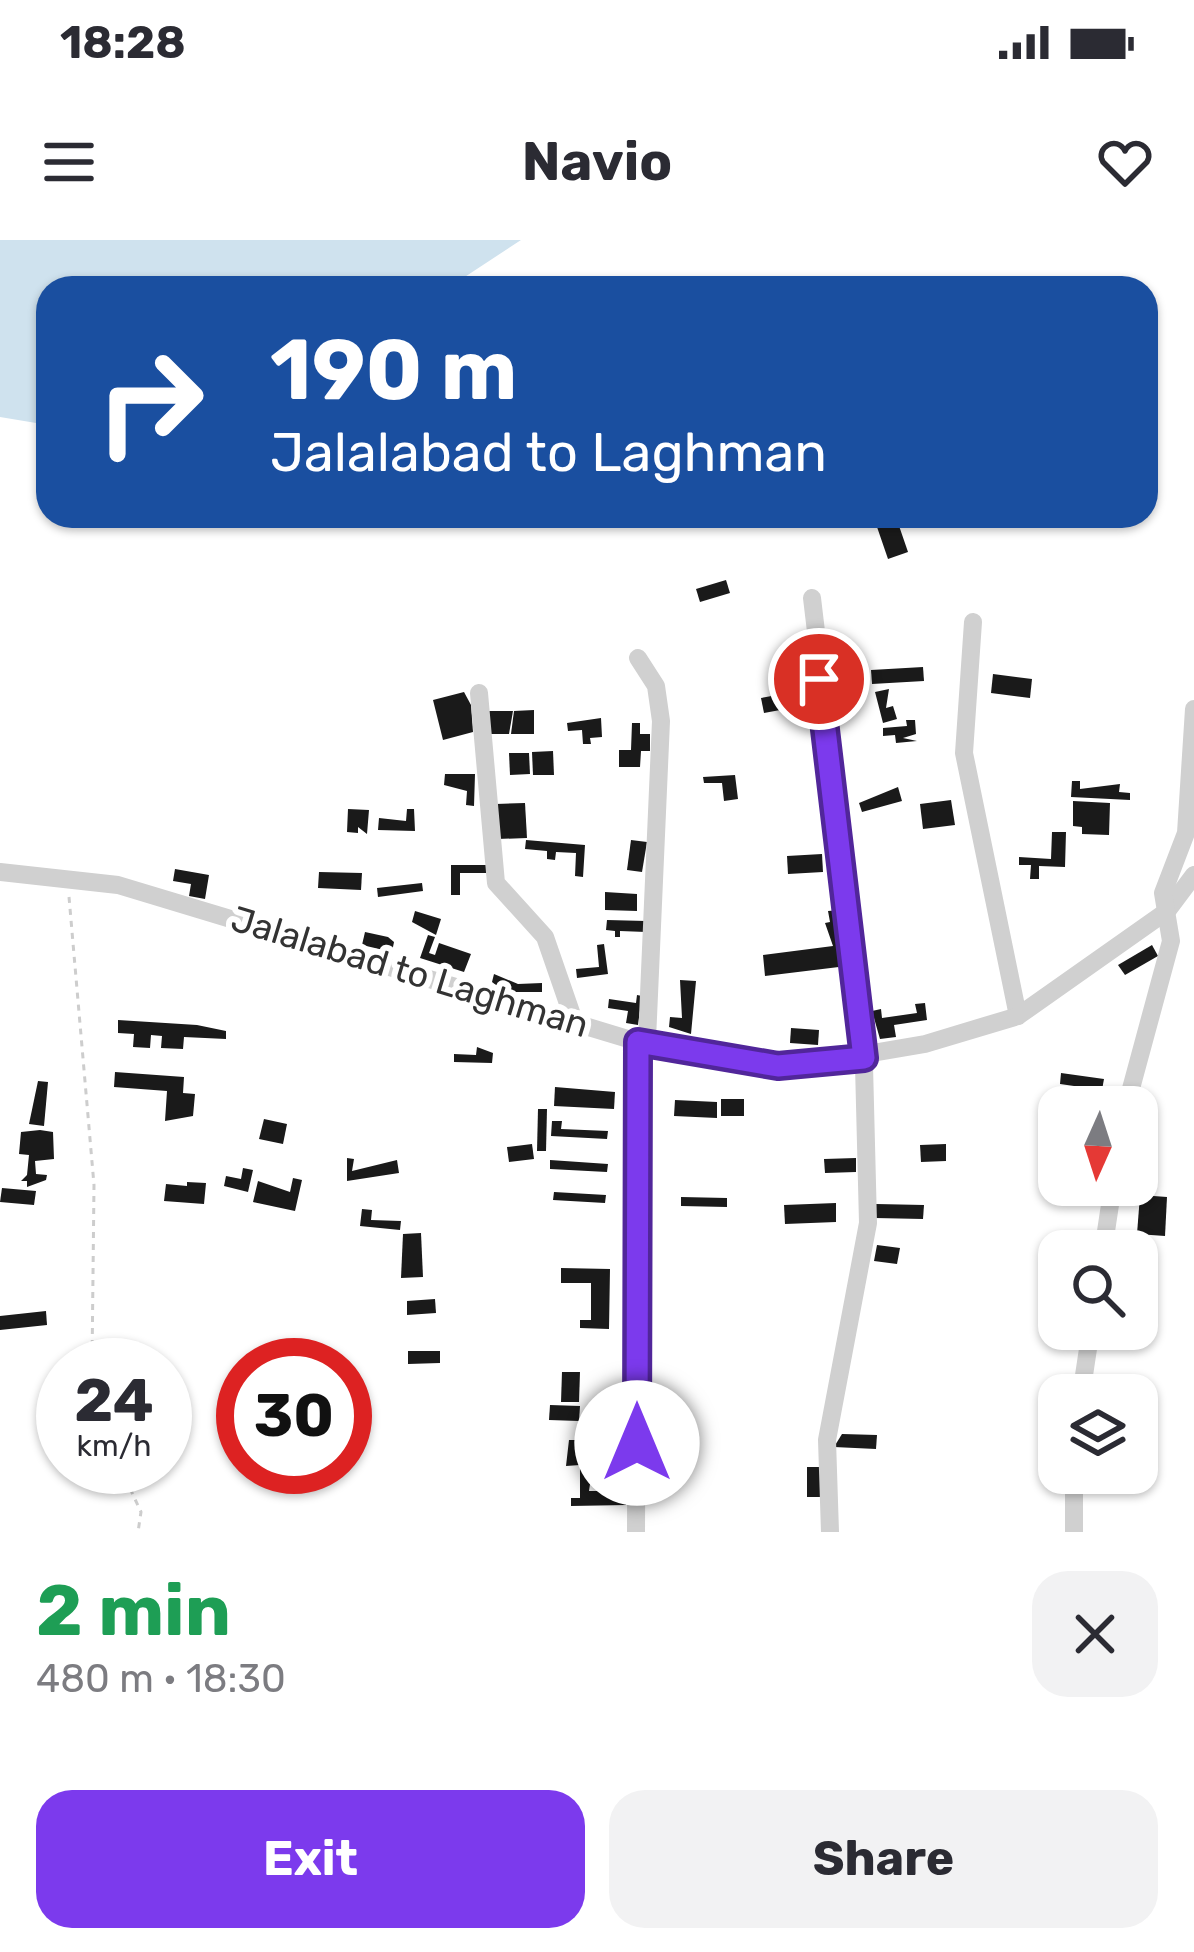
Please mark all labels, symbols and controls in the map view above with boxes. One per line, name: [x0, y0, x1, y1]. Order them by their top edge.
text: 18:28: [60, 16, 186, 69]
icon: menu: [36, 129, 102, 195]
icon: heart: [1092, 129, 1158, 195]
text: Navio: [522, 130, 672, 194]
text: 190 m: [270, 320, 518, 420]
icon: right: [72, 324, 228, 480]
text: Jalalabad to Laghman: [270, 421, 827, 485]
pin: [768, 628, 870, 730]
icon: arrive: [786, 646, 852, 712]
street label: Jalalabad to Laghman: [226, 897, 594, 1046]
north arrow: [1038, 1086, 1158, 1206]
map controls: [1038, 1086, 1158, 1494]
button: search: [1038, 1230, 1158, 1350]
speed limit sign: 30: [216, 1338, 372, 1494]
text: 24: [74, 1365, 154, 1436]
button: layers: [1038, 1374, 1158, 1494]
position arrow: [574, 1380, 700, 1506]
text: km/h: [77, 1428, 151, 1464]
text: 2 min: [36, 1568, 231, 1653]
button: close: [1032, 1571, 1158, 1697]
text: 480 m · 18:30: [36, 1656, 286, 1702]
button: Exit: [36, 1790, 585, 1928]
button: Share: [609, 1790, 1158, 1928]

